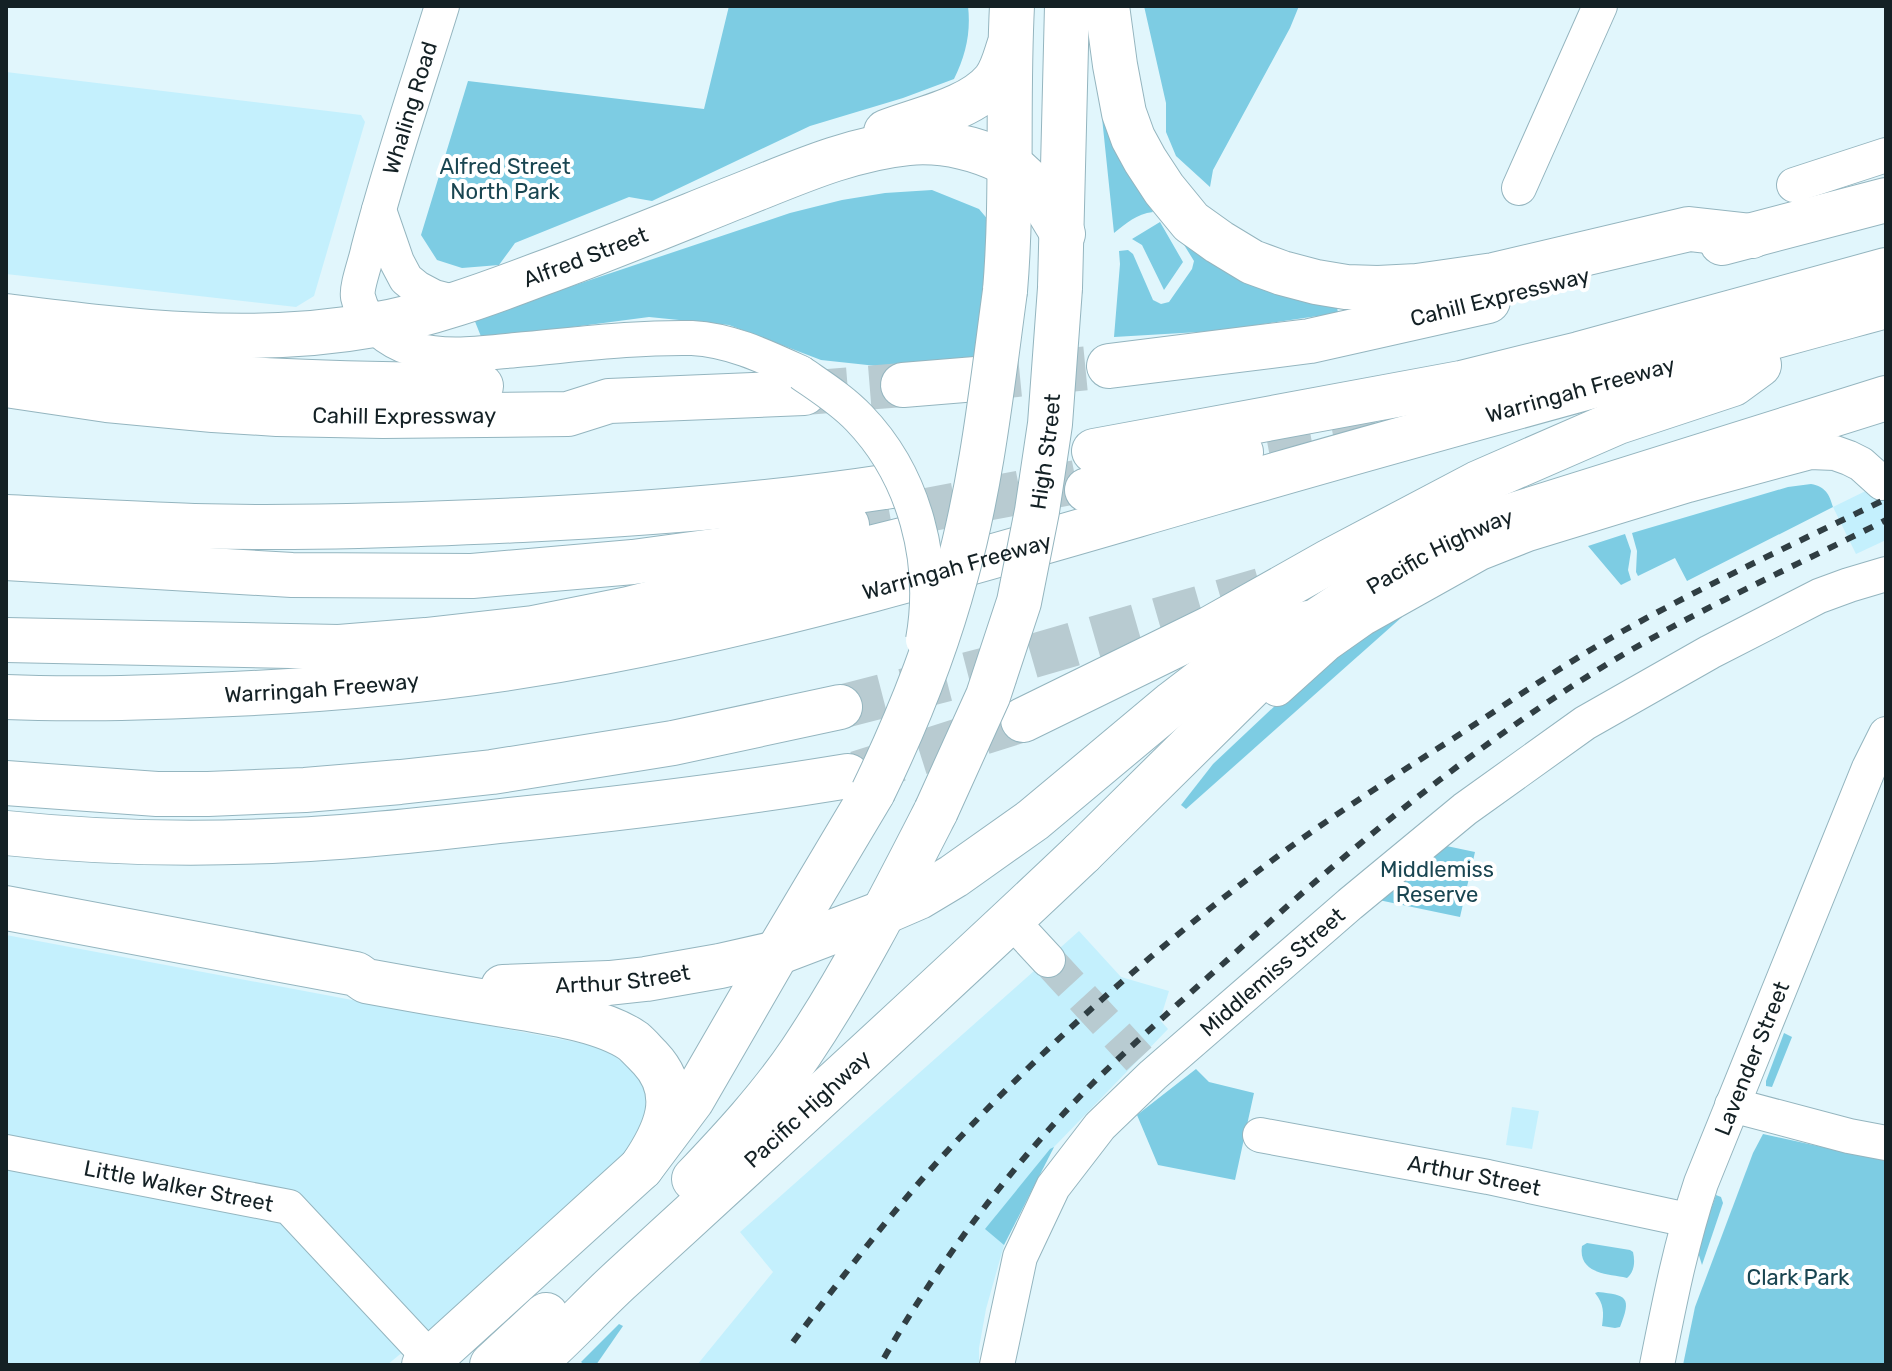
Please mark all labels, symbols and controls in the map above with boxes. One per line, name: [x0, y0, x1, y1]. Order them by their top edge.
street label: Whaling Road: [377, 38, 443, 178]
park label: Alfred Street North Park: [439, 153, 571, 205]
street label: Alfred Street: [519, 220, 652, 293]
street label: Cahill Expressway: [1408, 262, 1592, 332]
street label: Warringah Freeway: [1482, 350, 1678, 428]
street label: High Street: [1024, 392, 1066, 511]
street label: Cahill Expressway: [312, 401, 496, 430]
street label: Pacific Highway: [1361, 502, 1516, 600]
street label: Warringah Freeway: [859, 527, 1055, 605]
street label: Warringah Freeway: [224, 666, 420, 708]
park label: Middlemiss Reserve: [1380, 856, 1494, 908]
street label: Middlemiss Street: [1194, 901, 1350, 1042]
street label: Arthur Street: [555, 958, 692, 999]
street label: Lavender Street: [1708, 977, 1795, 1139]
street label: Pacific Highway: [738, 1044, 876, 1173]
street label: Arthur Street: [1405, 1149, 1544, 1202]
street label: Little Walker Street: [82, 1154, 276, 1217]
park label: Clark Park: [1747, 1264, 1850, 1291]

